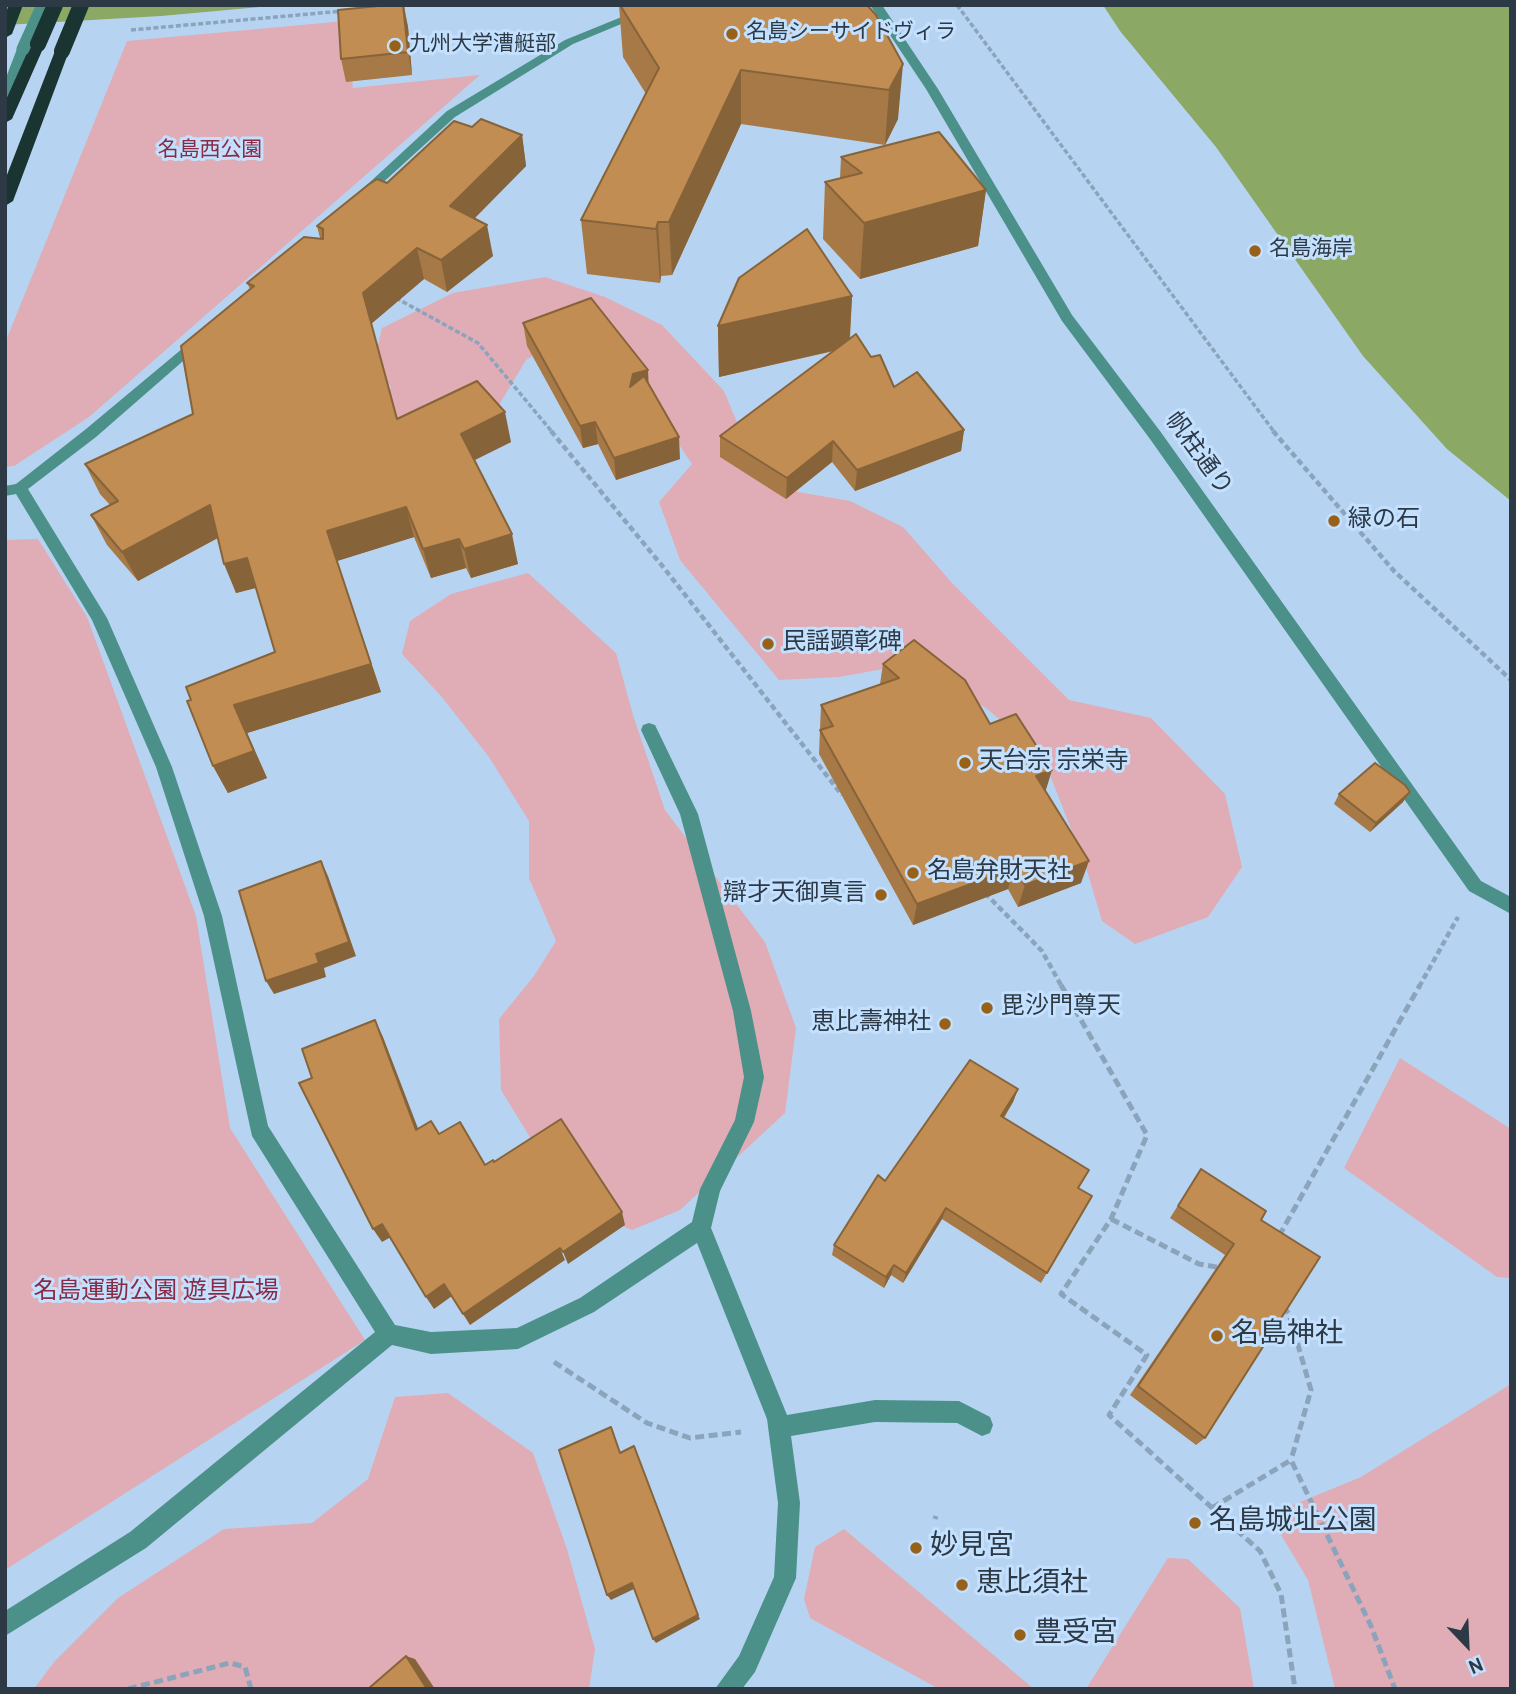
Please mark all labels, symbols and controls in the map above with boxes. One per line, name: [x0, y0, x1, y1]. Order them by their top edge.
place label: 名島シーサイドヴィラ: [746, 21, 956, 47]
marker: 名島シーサイドヴィラ: [724, 26, 740, 42]
place label: 九州大学漕艇部: [409, 33, 556, 59]
marker: 九州大学漕艇部: [387, 38, 403, 54]
park label: 名島西公園: [158, 139, 262, 165]
place label: 名島海岸: [1269, 238, 1353, 264]
marker: 名島海岸: [1247, 243, 1263, 259]
street label: 帆柱通り: [1157, 408, 1237, 502]
place label: 緑の石: [1348, 507, 1420, 535]
marker: 緑の石: [1326, 513, 1342, 529]
place label: 民謡顕彰碑: [782, 630, 902, 658]
marker: 民謡顕彰碑: [760, 636, 776, 652]
place label: 天台宗 宗栄寺: [979, 749, 1129, 777]
marker: 天台宗 宗栄寺: [957, 755, 973, 771]
place label: 名島弁財天社: [927, 859, 1071, 887]
marker: 名島弁財天社: [905, 865, 921, 881]
place label: 辯才天御真言: [723, 881, 867, 909]
marker: 辯才天御真言: [873, 887, 889, 903]
place label: 毘沙門尊天: [1001, 994, 1121, 1022]
marker: 毘沙門尊天: [979, 1000, 995, 1016]
place label: 恵比壽神社: [811, 1010, 931, 1038]
marker: 恵比壽神社: [937, 1016, 953, 1032]
park label: 名島運動公園 遊具広場: [33, 1279, 279, 1307]
place label: 名島神社: [1231, 1319, 1343, 1353]
marker: 名島神社: [1209, 1328, 1225, 1344]
place label: 名島城址公園: [1209, 1506, 1377, 1540]
marker: 名島城址公園: [1187, 1515, 1203, 1531]
place label: 妙見宮: [930, 1531, 1014, 1565]
marker: 妙見宮: [908, 1540, 924, 1556]
place label: 恵比須社: [976, 1568, 1088, 1602]
marker: 恵比須社: [954, 1577, 970, 1593]
north arrow: [1432, 1610, 1502, 1680]
place label: 豊受宮: [1034, 1618, 1118, 1652]
marker: 豊受宮: [1012, 1627, 1028, 1643]
text: N: [1464, 1651, 1486, 1678]

